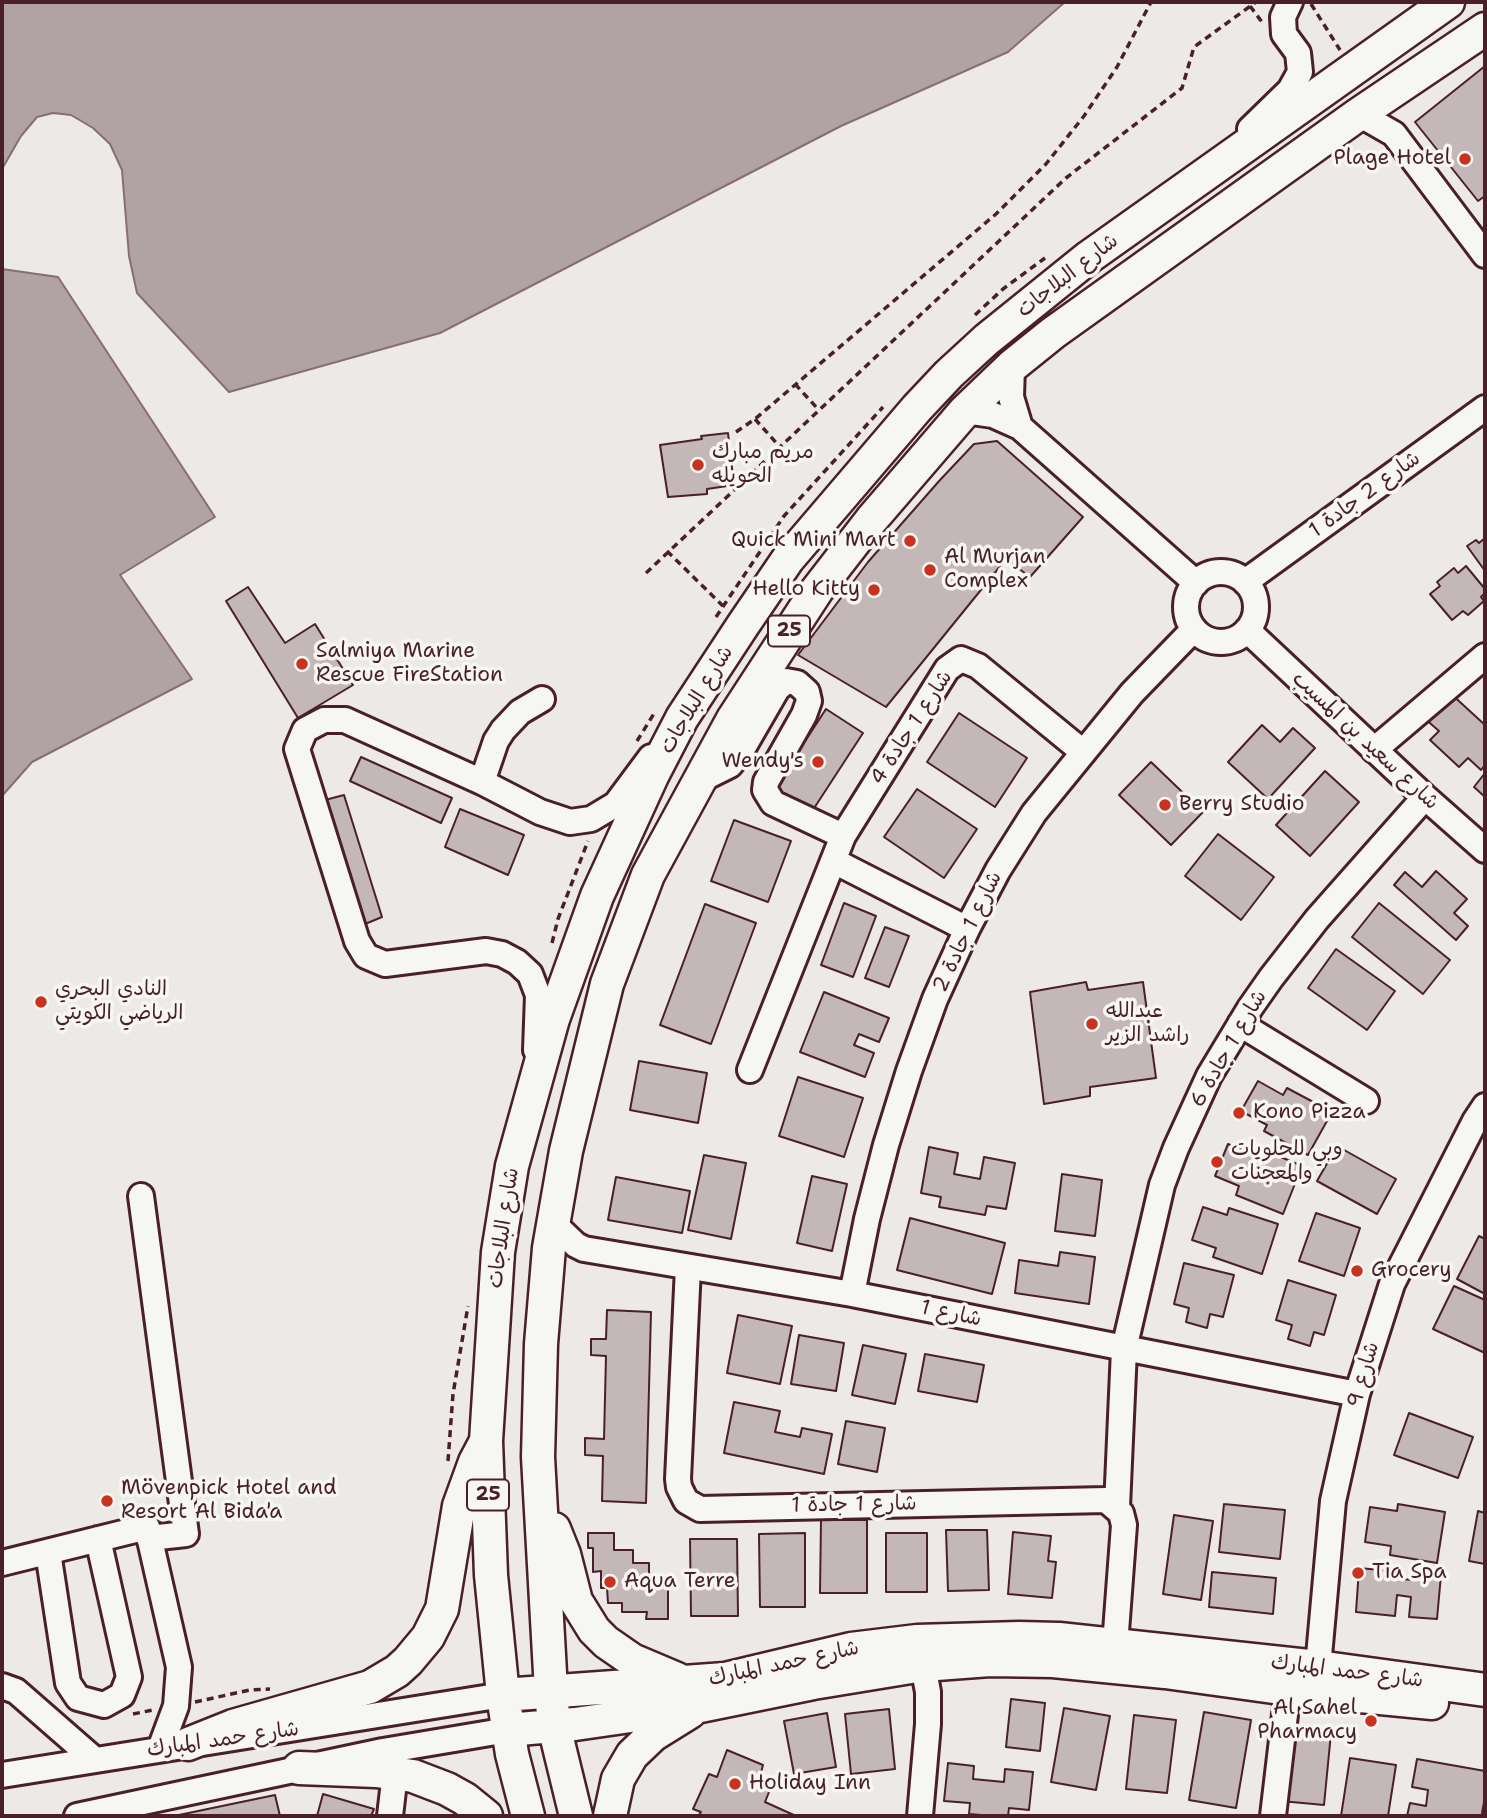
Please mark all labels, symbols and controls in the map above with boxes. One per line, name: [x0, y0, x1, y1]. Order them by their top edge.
place label: Plage Hotel: [1334, 146, 1451, 172]
marker: Plage Hotel: [1457, 151, 1473, 167]
street label: شارع البلاجات: [1012, 229, 1124, 323]
place label: مريم مبارك الحويله: [712, 440, 814, 490]
street label: شارع 2 جادة 1: [1305, 446, 1425, 544]
marker: مريم مبارك الحويله: [690, 457, 706, 473]
place label: Quick Mini Mart: [731, 528, 896, 554]
marker: Quick Mini Mart: [902, 533, 918, 549]
place label: Al Murjan Complex: [944, 545, 1046, 595]
marker: Al Murjan Complex: [922, 562, 938, 578]
place label: Hello Kitty: [752, 577, 860, 603]
marker: Hello Kitty: [866, 582, 882, 598]
road number: 25: [768, 616, 810, 646]
place label: Salmiya Marine Rescue FireStation: [316, 639, 503, 689]
street label: شارع البلاجات: [655, 641, 739, 759]
marker: Salmiya Marine Rescue FireStation: [294, 656, 310, 672]
street label: شارع 1 جادة 4: [866, 666, 958, 790]
street label: شارع سعيد بن المسيب: [1286, 666, 1444, 816]
place label: Wendy's: [721, 749, 804, 775]
marker: Wendy's: [810, 754, 826, 770]
place label: Berry Studio: [1179, 792, 1304, 818]
marker: Berry Studio: [1157, 797, 1173, 813]
street label: شارع 1 جادة 2: [928, 868, 1008, 996]
place label: النادي البحري الرياضي الكويتي: [55, 977, 183, 1027]
street label: شارع 1 جادة 6: [1185, 986, 1273, 1112]
marker: النادي البحري الرياضي الكويتي: [33, 994, 49, 1010]
place label: عبدالله راشد الزير: [1106, 999, 1190, 1049]
marker: عبدالله راشد الزير: [1084, 1016, 1100, 1032]
place label: Kono Pizza: [1253, 1100, 1365, 1126]
marker: Kono Pizza: [1231, 1105, 1247, 1121]
place label: وبي للحلويات والمعجنات: [1231, 1137, 1343, 1187]
marker: وبي للحلويات والمعجنات: [1209, 1154, 1225, 1170]
street label: شارع البلاجات: [483, 1166, 525, 1290]
place label: Grocery: [1371, 1258, 1452, 1284]
marker: Grocery: [1349, 1263, 1365, 1279]
street label: شارع 1: [918, 1295, 984, 1333]
street label: شارع 9: [1343, 1339, 1385, 1411]
place label: Mövenpick Hotel and Resort Al Bida'a: [121, 1476, 336, 1526]
road number: 25: [467, 1480, 509, 1511]
street label: شارع 1 جادة 1: [791, 1491, 917, 1519]
marker: Mövenpick Hotel and Resort Al Bida'a: [99, 1493, 115, 1509]
place label: Tia Spa: [1372, 1560, 1447, 1586]
marker: Tia Spa: [1350, 1565, 1366, 1581]
place label: Aqua Terre: [624, 1569, 736, 1595]
marker: Aqua Terre: [602, 1574, 618, 1590]
street label: شارع حمد المبارك: [707, 1636, 861, 1692]
street label: شارع حمد المبارك: [1269, 1650, 1425, 1694]
place label: Al Sahel Pharmacy: [1257, 1696, 1357, 1746]
marker: Al Sahel Pharmacy: [1363, 1713, 1379, 1729]
street label: شارع حمد المبارك: [145, 1717, 301, 1763]
place label: Holiday Inn: [749, 1771, 871, 1797]
marker: Holiday Inn: [727, 1776, 743, 1792]

